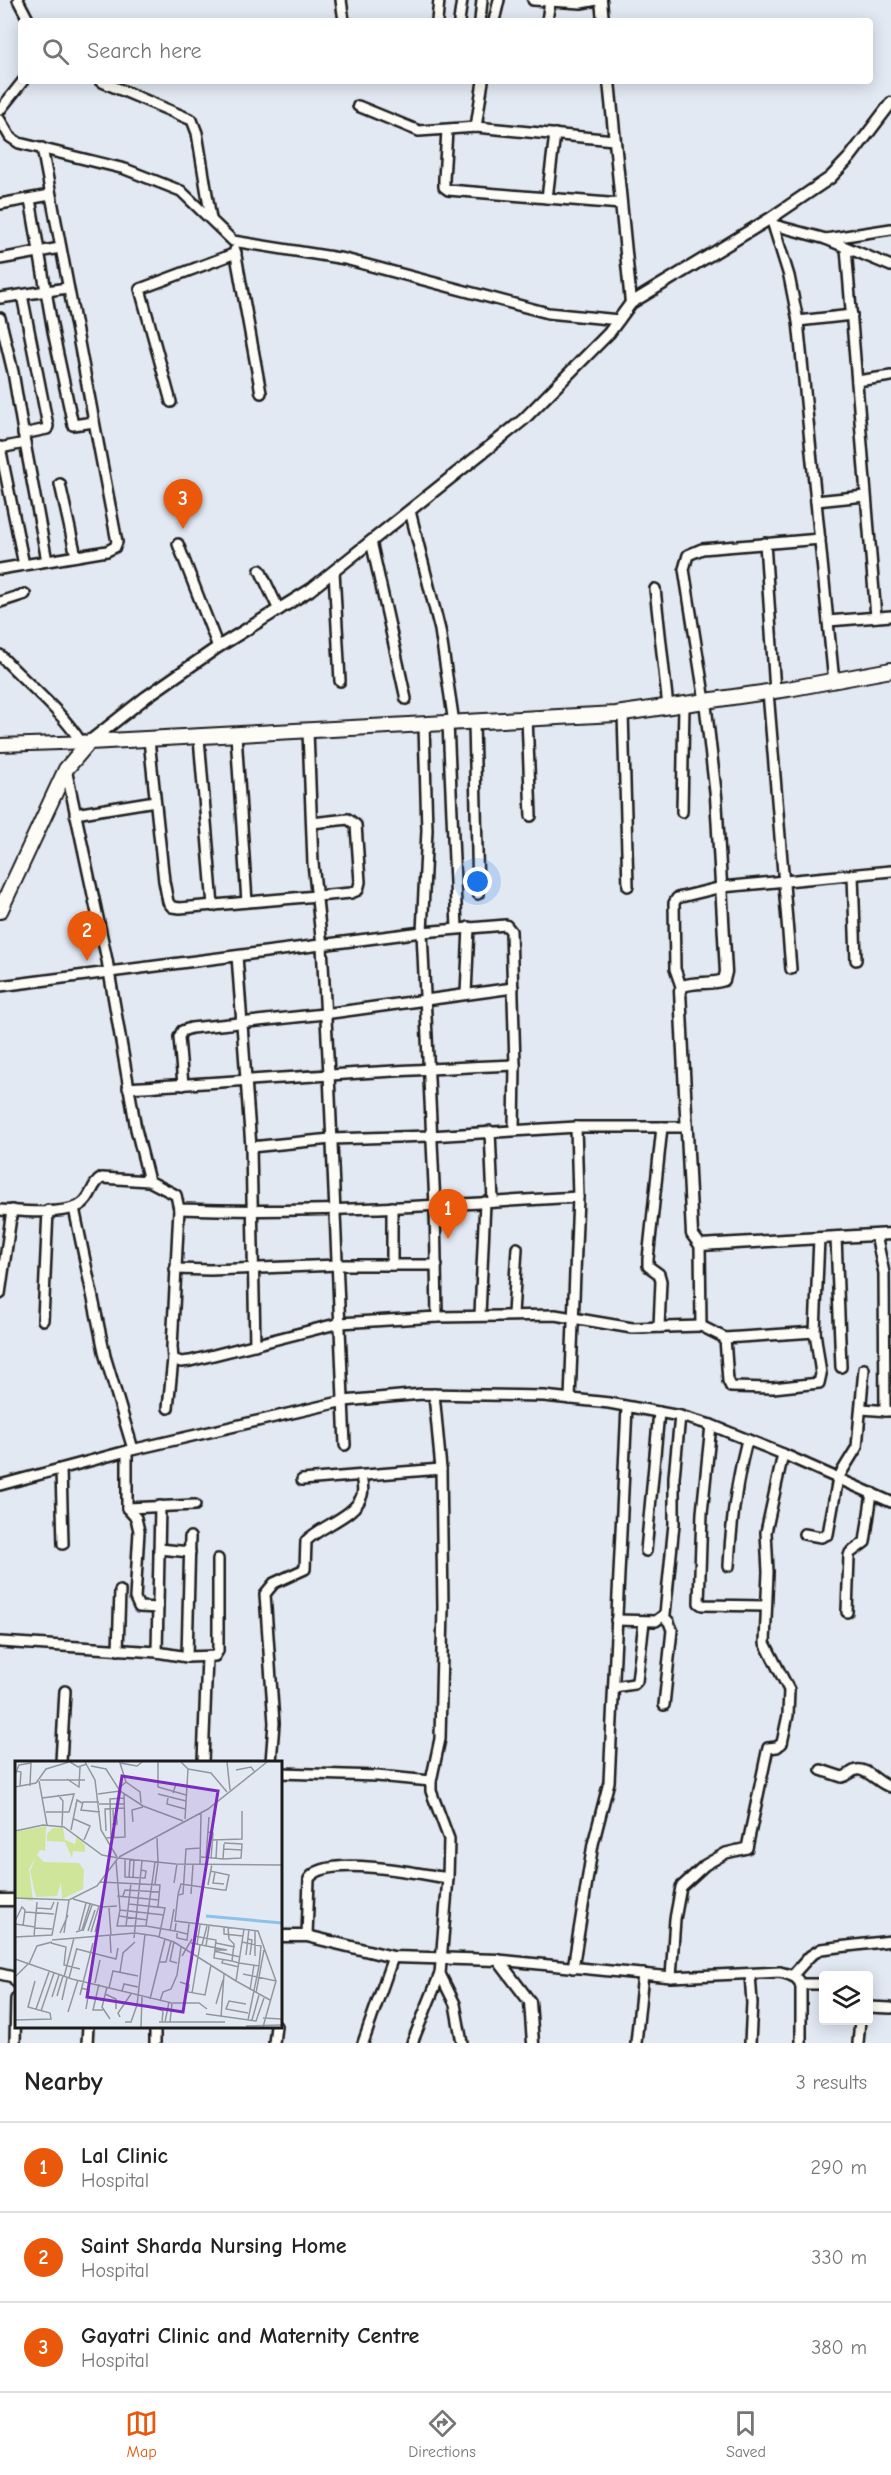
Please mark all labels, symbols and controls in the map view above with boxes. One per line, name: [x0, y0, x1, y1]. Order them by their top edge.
search box: [18, 18, 873, 84]
icon: search: [39, 35, 72, 68]
text: Search here: [87, 38, 202, 64]
pin: 3: [164, 480, 202, 529]
your location: [463, 867, 492, 896]
pin: 2: [68, 912, 106, 961]
pin: 1: [428, 1190, 468, 1239]
inset map: [15, 1761, 282, 2028]
map controls: [819, 1971, 873, 2025]
button: layers: [819, 1971, 873, 2025]
text: Nearby: [24, 2067, 103, 2097]
text: 3 results: [796, 2071, 867, 2094]
text: Lal Clinic: [81, 2143, 168, 2169]
text: 1: [40, 2156, 47, 2179]
text: 290 m: [811, 2156, 867, 2179]
text: Hospital: [81, 2169, 149, 2192]
text: Saint Sharda Nursing Home: [81, 2233, 347, 2259]
text: 2: [39, 2246, 48, 2269]
text: 330 m: [811, 2246, 867, 2269]
text: Hospital: [81, 2259, 149, 2282]
text: Gayatri Clinic and Maternity Centre: [81, 2323, 419, 2349]
text: 3: [39, 2336, 48, 2359]
text: 380 m: [811, 2336, 867, 2359]
text: Hospital: [81, 2349, 149, 2372]
tab: Map: [125, 2407, 158, 2461]
tab: Directions: [408, 2407, 476, 2461]
tab: Saved: [726, 2407, 766, 2461]

